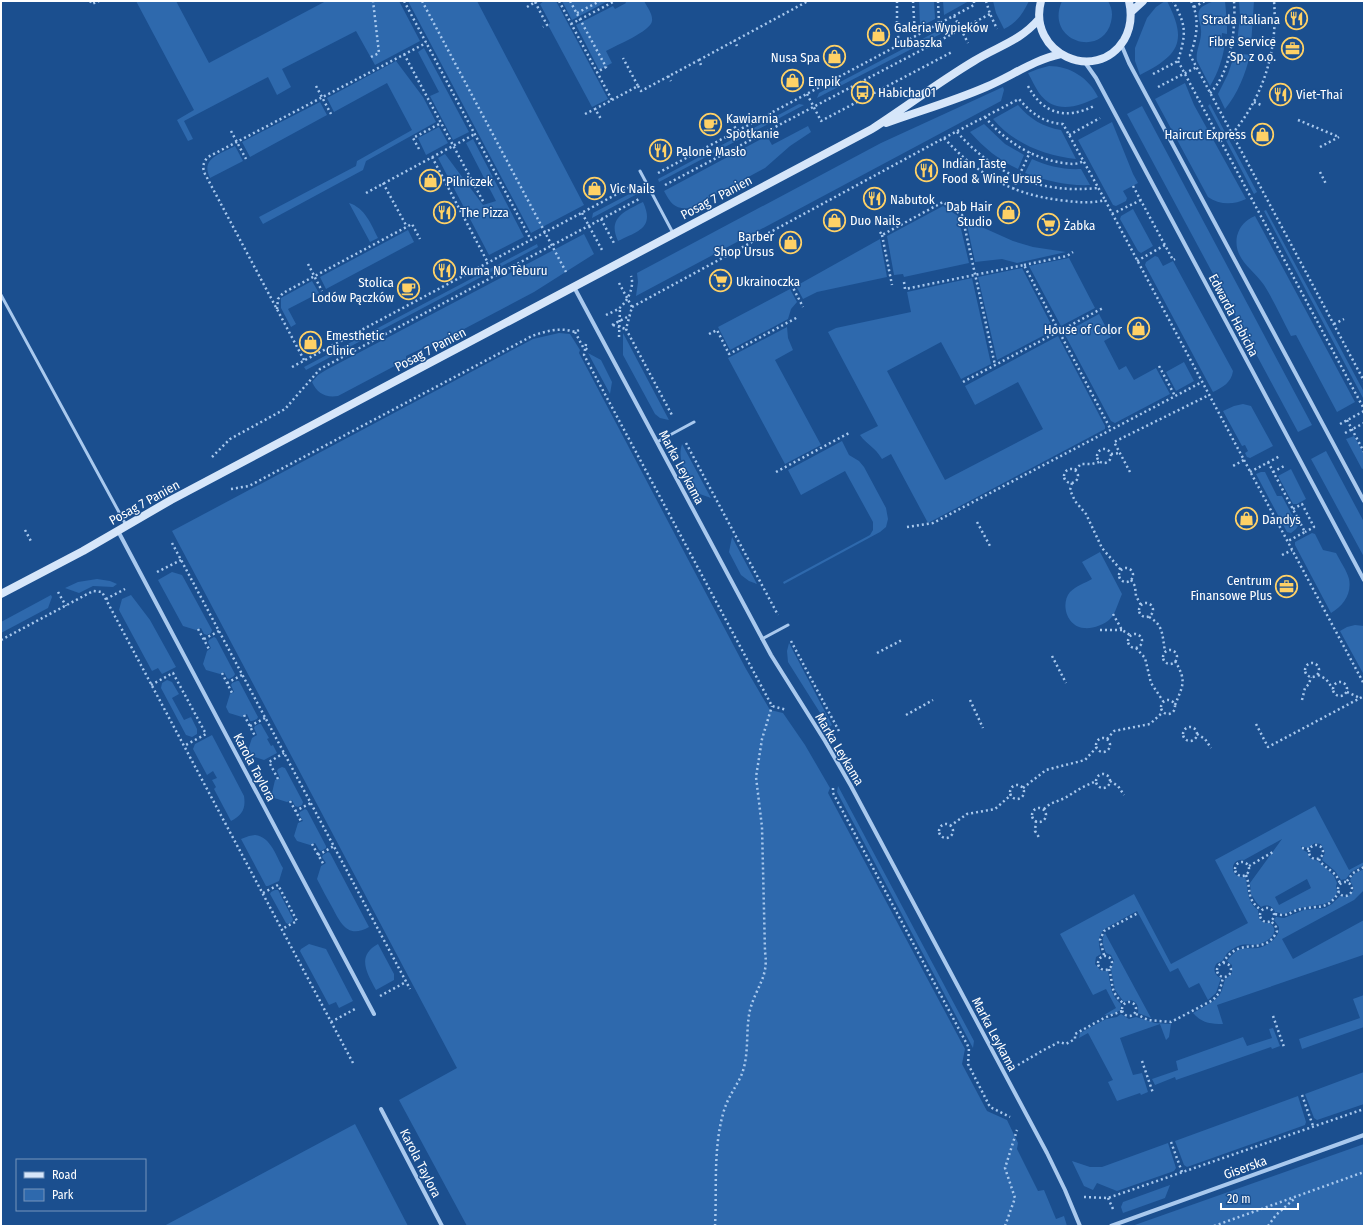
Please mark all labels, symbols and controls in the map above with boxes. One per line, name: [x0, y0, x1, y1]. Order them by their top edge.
restaurant icon: Strada Italiana: [1283, 6, 1309, 32]
place label: Strada Italiana: [1202, 12, 1280, 27]
place label: Galeria Wypieków Lubaszka: [894, 20, 989, 50]
shop icon: Galeria Wypieków Lubaszka: [866, 21, 892, 47]
place label: Fibre Service Sp. z o.o.: [1209, 34, 1276, 64]
office icon: Fibre Service Sp. z o.o.: [1279, 35, 1305, 61]
shop icon: Nusa Spa: [822, 44, 848, 70]
place label: Nusa Spa: [771, 50, 820, 65]
shop icon: Empik: [780, 68, 806, 94]
place label: Empik: [808, 74, 841, 89]
bus stop icon: Habicha 01: [850, 79, 876, 105]
restaurant icon: Viet-Thai: [1267, 81, 1293, 107]
place label: Habicha 01: [878, 85, 936, 100]
place label: Viet-Thai: [1296, 87, 1343, 102]
place label: Kawiarnia Spotkanie: [726, 111, 779, 141]
cafe icon: Kawiarnia Spotkanie: [698, 112, 724, 138]
shop icon: Haircut Express: [1249, 121, 1275, 147]
place label: Haircut Express: [1164, 127, 1246, 142]
restaurant icon: Palone Masło: [648, 138, 674, 164]
place label: Palone Masło: [676, 144, 746, 159]
place label: Indian Taste Food & Wine Ursus: [942, 156, 1042, 186]
restaurant icon: Indian Taste Food & Wine Ursus: [914, 157, 940, 183]
shop icon: Pilniczek: [417, 168, 443, 194]
street label: Posag 7 Panien: [678, 172, 754, 222]
place label: Pilniczek: [446, 174, 494, 189]
shop icon: Vic Nails: [581, 175, 607, 201]
place label: Vic Nails: [610, 181, 655, 196]
restaurant icon: Nabutok: [861, 186, 887, 212]
place label: Nabutok: [890, 192, 936, 207]
restaurant icon: The Pizza: [432, 199, 458, 225]
place label: Dab Hair Studio: [946, 199, 992, 229]
shop icon: Dab Hair Studio: [995, 200, 1021, 226]
place label: The Pizza: [460, 205, 509, 220]
shop icon: Duo Nails: [822, 207, 848, 233]
supermarket icon: Żabka: [1036, 212, 1062, 238]
place label: Duo Nails: [850, 213, 901, 228]
place label: Żabka: [1064, 218, 1095, 233]
place label: Barber Shop Ursus: [714, 229, 774, 259]
shop icon: Barber Shop Ursus: [777, 230, 803, 256]
restaurant icon: Kuma No Tèburu: [431, 257, 457, 283]
place label: Kuma No Tèburu: [460, 263, 548, 278]
supermarket icon: Ukrainoczka: [708, 268, 734, 294]
street label: Edwarda Habicha: [1206, 271, 1262, 359]
place label: Ukrainoczka: [736, 274, 800, 289]
place label: Stolica Lodów Pączków: [312, 275, 394, 305]
cafe icon: Stolica Lodów Pączków: [396, 276, 422, 302]
shop icon: House of Color: [1125, 316, 1151, 342]
place label: House of Color: [1044, 322, 1122, 337]
street label: Posag 7 Panien: [392, 324, 468, 374]
place label: Emesthetic Clinic: [326, 328, 385, 358]
shop icon: Emesthetic Clinic: [297, 329, 323, 355]
street label: Marka Leykama: [656, 428, 707, 507]
street label: Posag 7 Panien: [106, 477, 182, 528]
shop icon: Dandys: [1234, 506, 1260, 532]
place label: Dandys: [1262, 512, 1301, 527]
place label: Centrum Finansowe Plus: [1191, 573, 1272, 603]
office icon: Centrum Finansowe Plus: [1274, 574, 1300, 600]
street label: Marka Leykama: [812, 710, 867, 788]
street label: Karola Taylora: [230, 731, 279, 804]
street label: Marka Leykama: [969, 995, 1020, 1074]
street label: Karola Taylora: [397, 1126, 444, 1200]
street label: Giserska: [1222, 1153, 1269, 1182]
legend: [16, 1159, 146, 1211]
text: Road: [52, 1168, 77, 1182]
scale bar: [1221, 1185, 1298, 1211]
text: Park: [52, 1188, 74, 1202]
text: 20 m: [1227, 1192, 1251, 1206]

